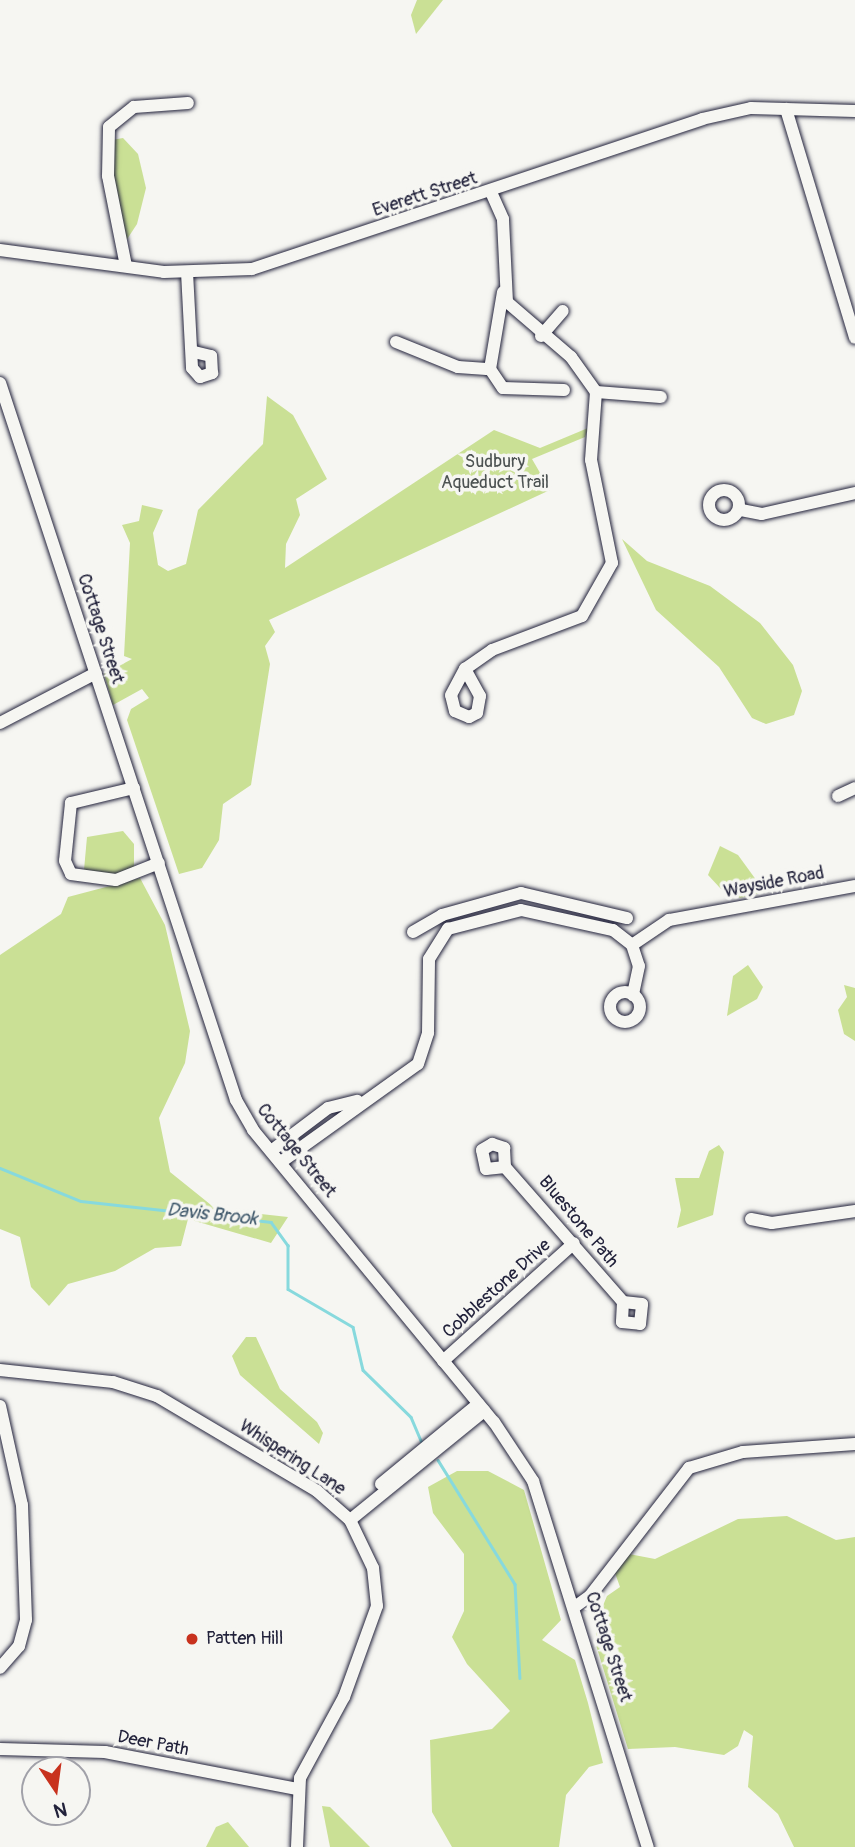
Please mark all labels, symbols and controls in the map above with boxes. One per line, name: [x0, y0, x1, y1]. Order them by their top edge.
street label: Everett Street: [370, 168, 480, 222]
park label: Sudbury Aqueduct Trail: [441, 452, 549, 494]
street label: Cottage Street: [72, 571, 128, 687]
street label: Wayside Road: [722, 863, 826, 903]
street label: Cottage Street: [252, 1100, 340, 1202]
street label: Bluestone Path: [533, 1172, 623, 1272]
water label: Davis Brook: [166, 1199, 258, 1231]
street label: Cobblestone Drive: [439, 1235, 555, 1343]
street label: Whispering Lane: [235, 1416, 349, 1500]
street label: Cottage Street: [580, 1589, 636, 1705]
place label: Patten Hill: [206, 1628, 283, 1650]
marker: Patten Hill: [184, 1631, 200, 1647]
street label: Deer Path: [116, 1727, 190, 1761]
north arrow: [21, 1756, 91, 1826]
text: N: [51, 1796, 69, 1823]

